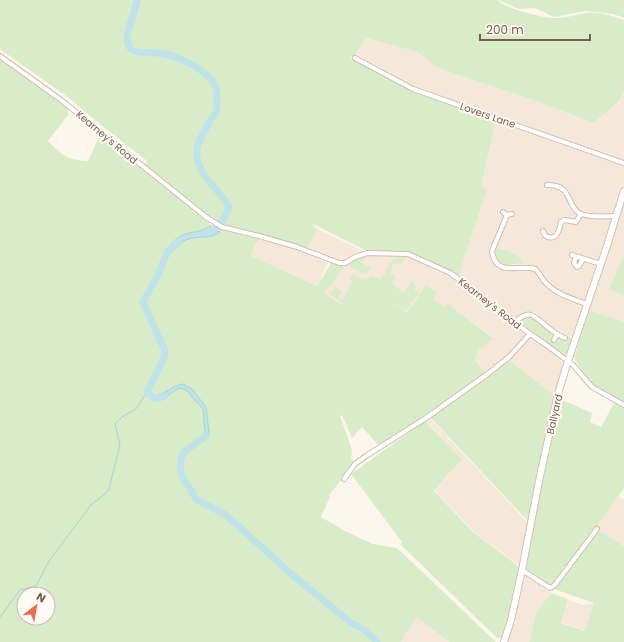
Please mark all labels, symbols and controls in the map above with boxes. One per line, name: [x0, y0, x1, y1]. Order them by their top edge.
scale bar: [480, 16, 590, 42]
text: 200 m: [486, 21, 524, 38]
street label: Lovers Lane: [458, 99, 518, 132]
street label: Kearney's Road: [73, 107, 141, 168]
street label: Kearney's Road: [455, 274, 524, 333]
street label: Ballyard: [543, 393, 566, 436]
north arrow: [16, 586, 56, 626]
text: N: [33, 588, 49, 606]

